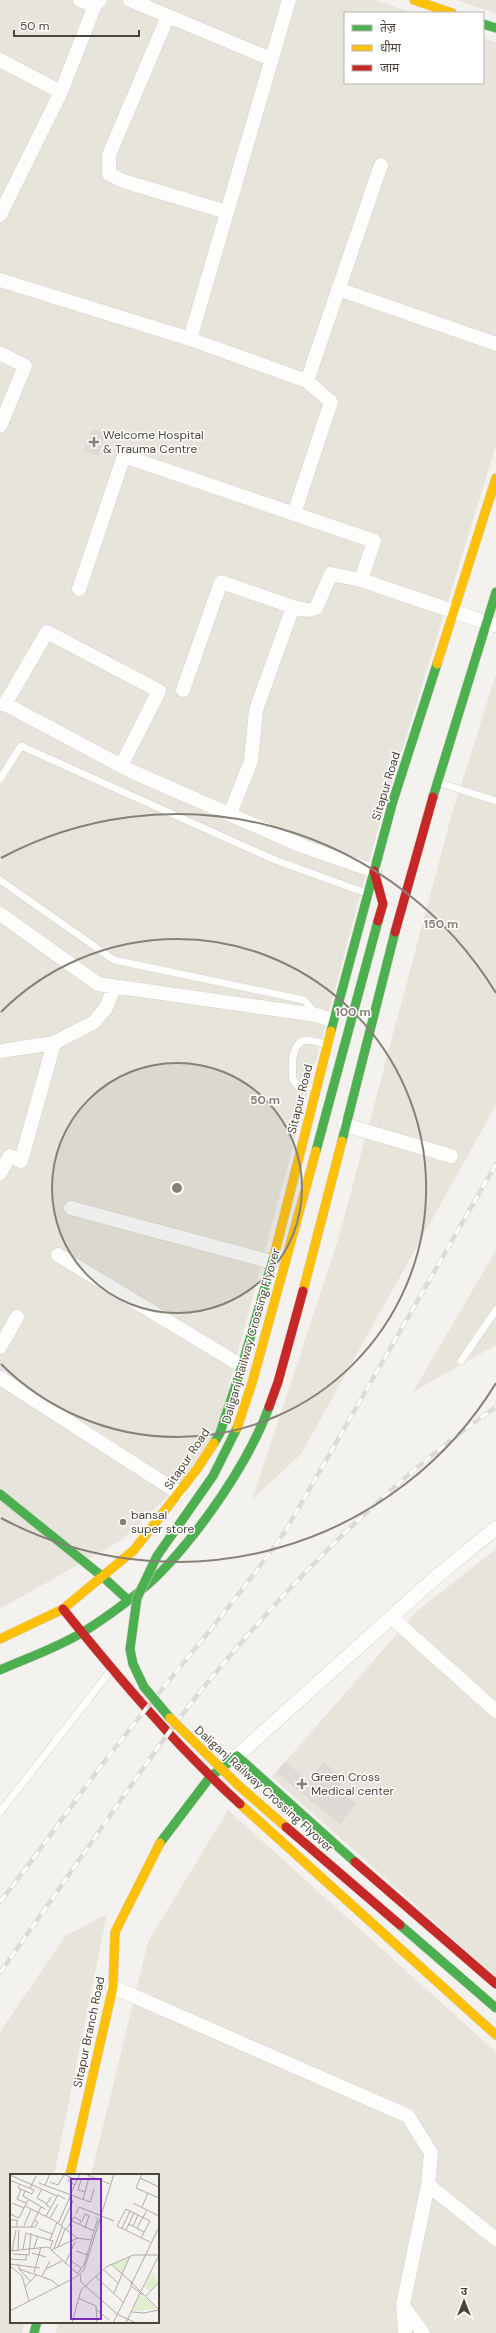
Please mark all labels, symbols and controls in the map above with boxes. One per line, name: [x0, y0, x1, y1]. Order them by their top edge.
scale bar: [14, 12, 139, 38]
legend: [344, 12, 484, 84]
text: 50 m: [20, 18, 49, 34]
text: तेज़: [380, 20, 397, 36]
text: धीमा: [380, 40, 402, 56]
text: जाम: [380, 60, 400, 76]
place label: Welcome Hospital & Trauma Centre: [103, 427, 204, 457]
marker: Welcome Hospital & Trauma Centre: [88, 436, 100, 448]
street label: Sitapur Road: [368, 750, 404, 822]
text: 150 m: [424, 916, 458, 932]
text: 100 m: [335, 1004, 371, 1020]
street label: Sitapur Road: [284, 1063, 316, 1135]
text: 50 m: [250, 1092, 280, 1108]
centre of rings: [170, 1181, 184, 1195]
street label: Daliganj Railway Crossing Flyover: [218, 1246, 284, 1426]
street label: Sitapur Road: [161, 1425, 213, 1493]
place label: bansal super store: [131, 1507, 194, 1537]
marker: bansal super store: [118, 1517, 128, 1527]
street label: Daliganj Railway Crossing Flyover: [191, 1722, 337, 1856]
place label: Green Cross Medical center: [311, 1769, 394, 1799]
marker: Green Cross Medical center: [296, 1778, 308, 1790]
street label: Sitapur Branch Road: [69, 1975, 109, 2089]
inset map: [10, 2174, 159, 2323]
north arrow: [444, 2281, 484, 2321]
text: उ: [461, 2284, 468, 2298]

